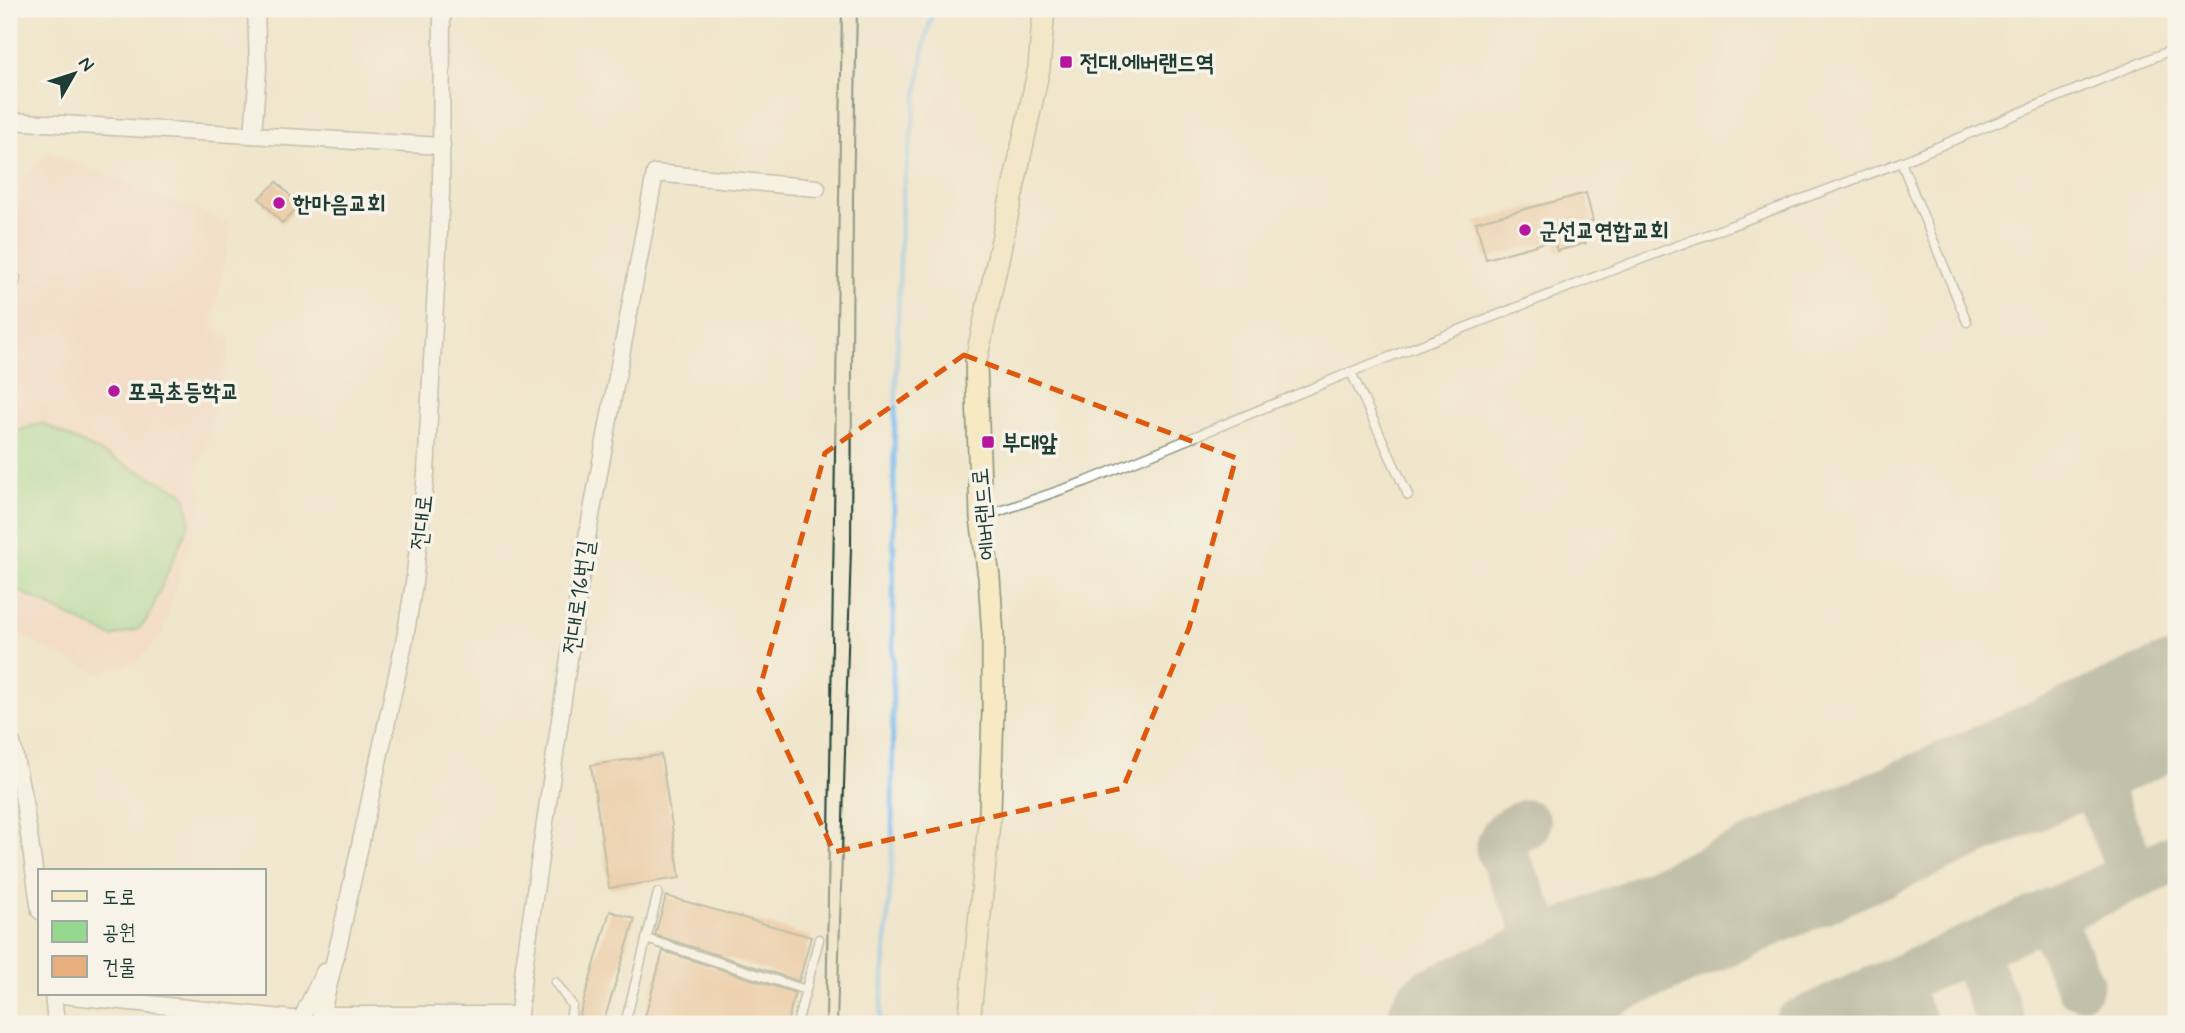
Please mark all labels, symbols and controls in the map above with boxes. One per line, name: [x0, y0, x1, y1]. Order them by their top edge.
north arrow: [38, 38, 108, 108]
place label: 전대.에버랜드역: [1080, 49, 1214, 79]
text: N: [72, 51, 100, 77]
marker: 전대.에버랜드역: [1058, 54, 1074, 70]
place label: 한마음교회: [292, 190, 386, 220]
marker: 한마음교회: [271, 195, 287, 211]
place label: 군선교연합교회: [1539, 217, 1669, 247]
marker: 군선교연합교회: [1517, 222, 1533, 238]
place label: 포곡초등학교: [128, 378, 239, 408]
marker: 포곡초등학교: [106, 383, 122, 399]
place label: 부대앞: [1002, 429, 1058, 459]
marker: 부대앞: [980, 434, 996, 450]
street label: 에버랜드로: [966, 466, 1004, 561]
street label: 전대로: [405, 493, 441, 551]
street label: 전대로16번길: [557, 538, 603, 656]
legend: [38, 869, 266, 995]
text: 도로: [102, 884, 136, 912]
text: 공원: [102, 919, 136, 947]
text: 건물: [102, 954, 136, 982]

